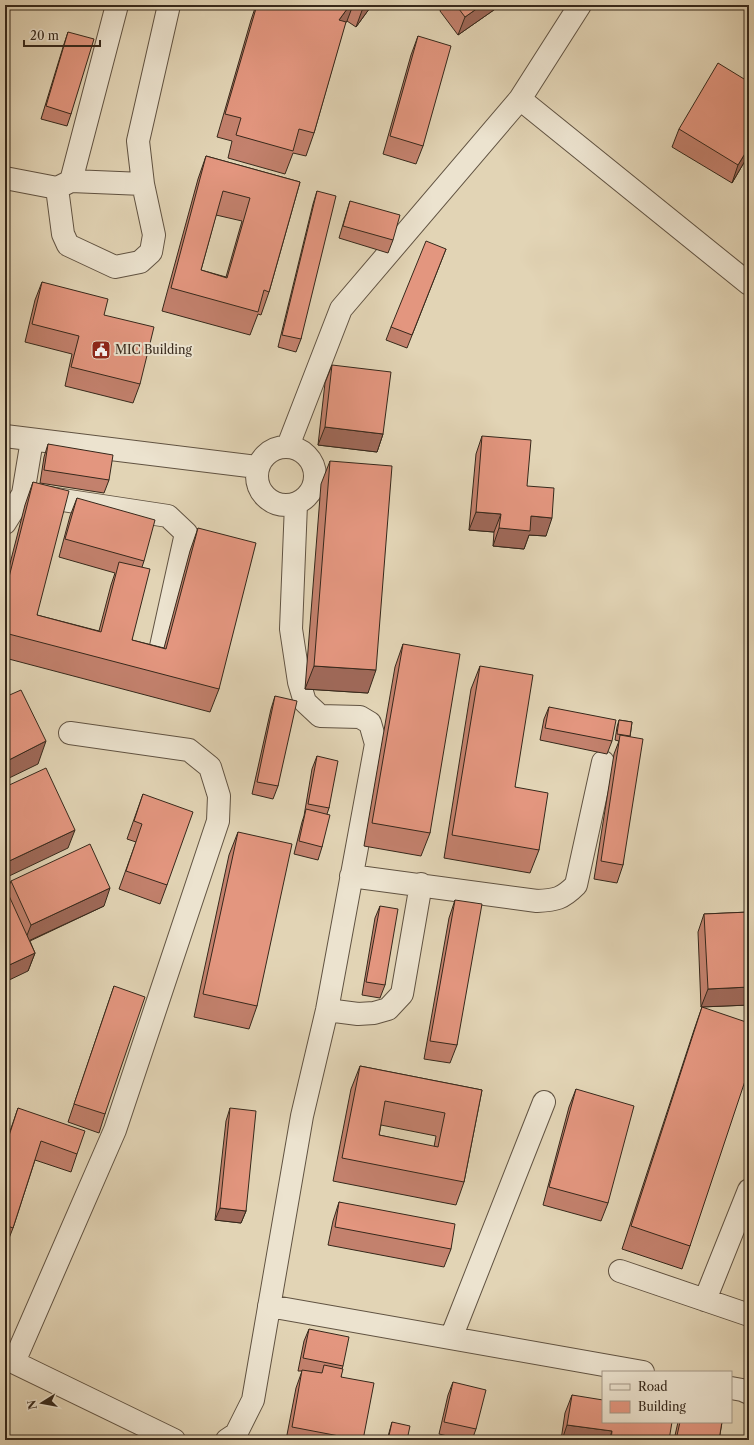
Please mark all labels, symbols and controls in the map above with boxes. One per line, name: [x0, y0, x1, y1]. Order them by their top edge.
scale bar: [24, 22, 100, 48]
text: 20 m: [30, 28, 59, 43]
public building icon: MIC Building: [90, 339, 112, 361]
place label: MIC Building: [115, 342, 192, 357]
legend: [602, 1371, 732, 1423]
text: Road: [638, 1379, 668, 1394]
north arrow: [22, 1383, 62, 1423]
text: N: [24, 1398, 40, 1411]
text: Building: [638, 1399, 686, 1414]

